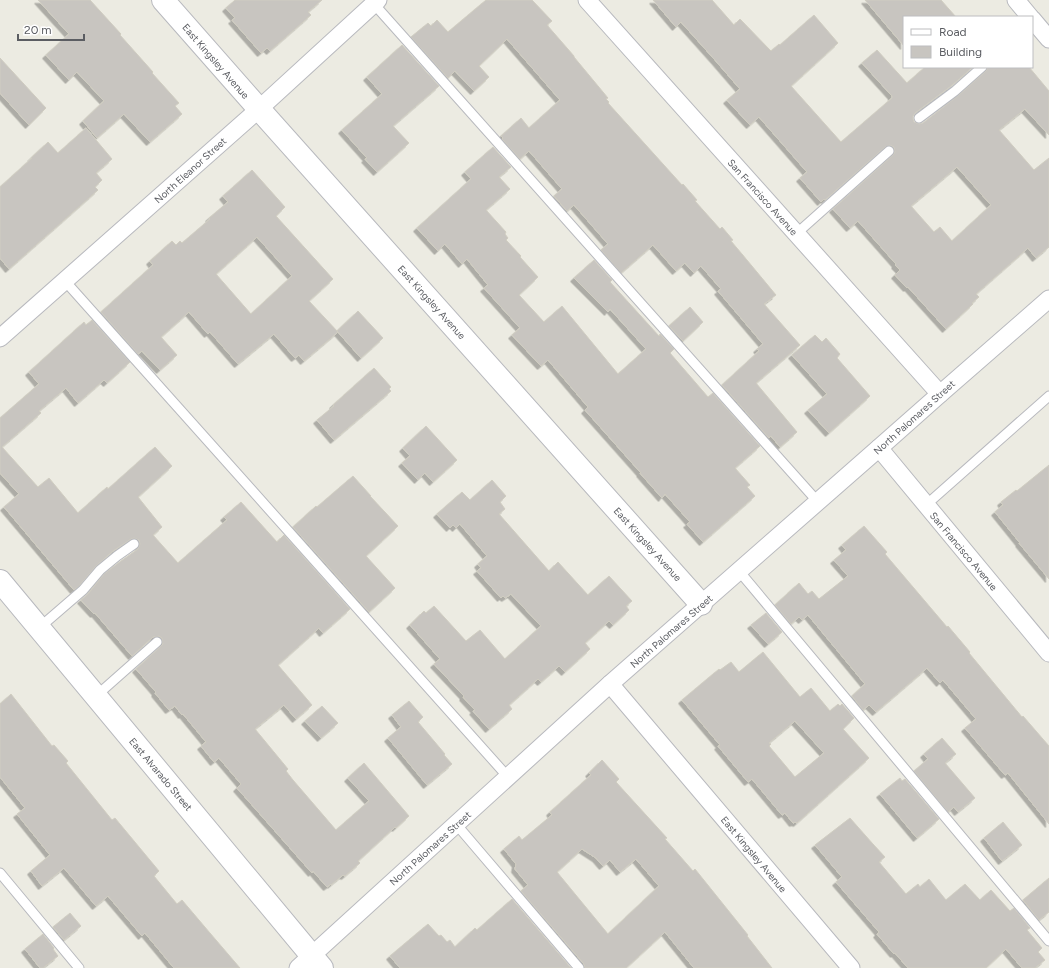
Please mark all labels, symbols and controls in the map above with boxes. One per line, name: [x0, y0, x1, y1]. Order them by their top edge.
scale bar: [18, 16, 84, 42]
legend: [903, 16, 1033, 68]
street label: East Kingsley Avenue: [179, 21, 252, 102]
text: 20 m: [24, 23, 52, 37]
text: Road: [939, 25, 967, 39]
text: Building: [939, 45, 982, 59]
street label: North Eleanor Street: [152, 134, 229, 206]
street label: San Francisco Avenue: [725, 156, 801, 239]
street label: East Kingsley Avenue: [395, 262, 469, 343]
street label: North Palomares Street: [871, 377, 958, 457]
street label: East Kingsley Avenue: [611, 504, 685, 585]
street label: San Francisco Avenue: [927, 509, 1001, 594]
street label: North Palomares Street: [627, 592, 715, 671]
street label: East Alvarado Street: [126, 735, 195, 814]
street label: North Palomares Street: [387, 808, 474, 888]
street label: East Kingsley Avenue: [718, 814, 790, 895]

